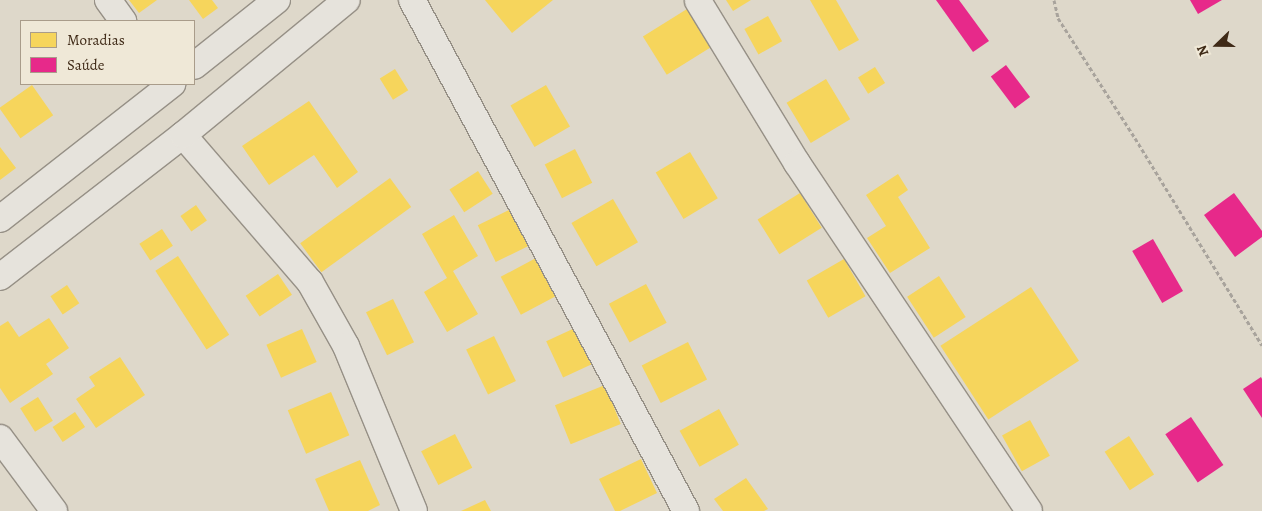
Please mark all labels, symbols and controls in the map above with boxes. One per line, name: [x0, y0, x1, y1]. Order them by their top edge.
legend: [20, 20, 195, 85]
north arrow: [1192, 20, 1242, 70]
text: Moradias: [67, 30, 125, 50]
text: N: [1192, 43, 1213, 59]
text: Saúde: [67, 55, 105, 75]

